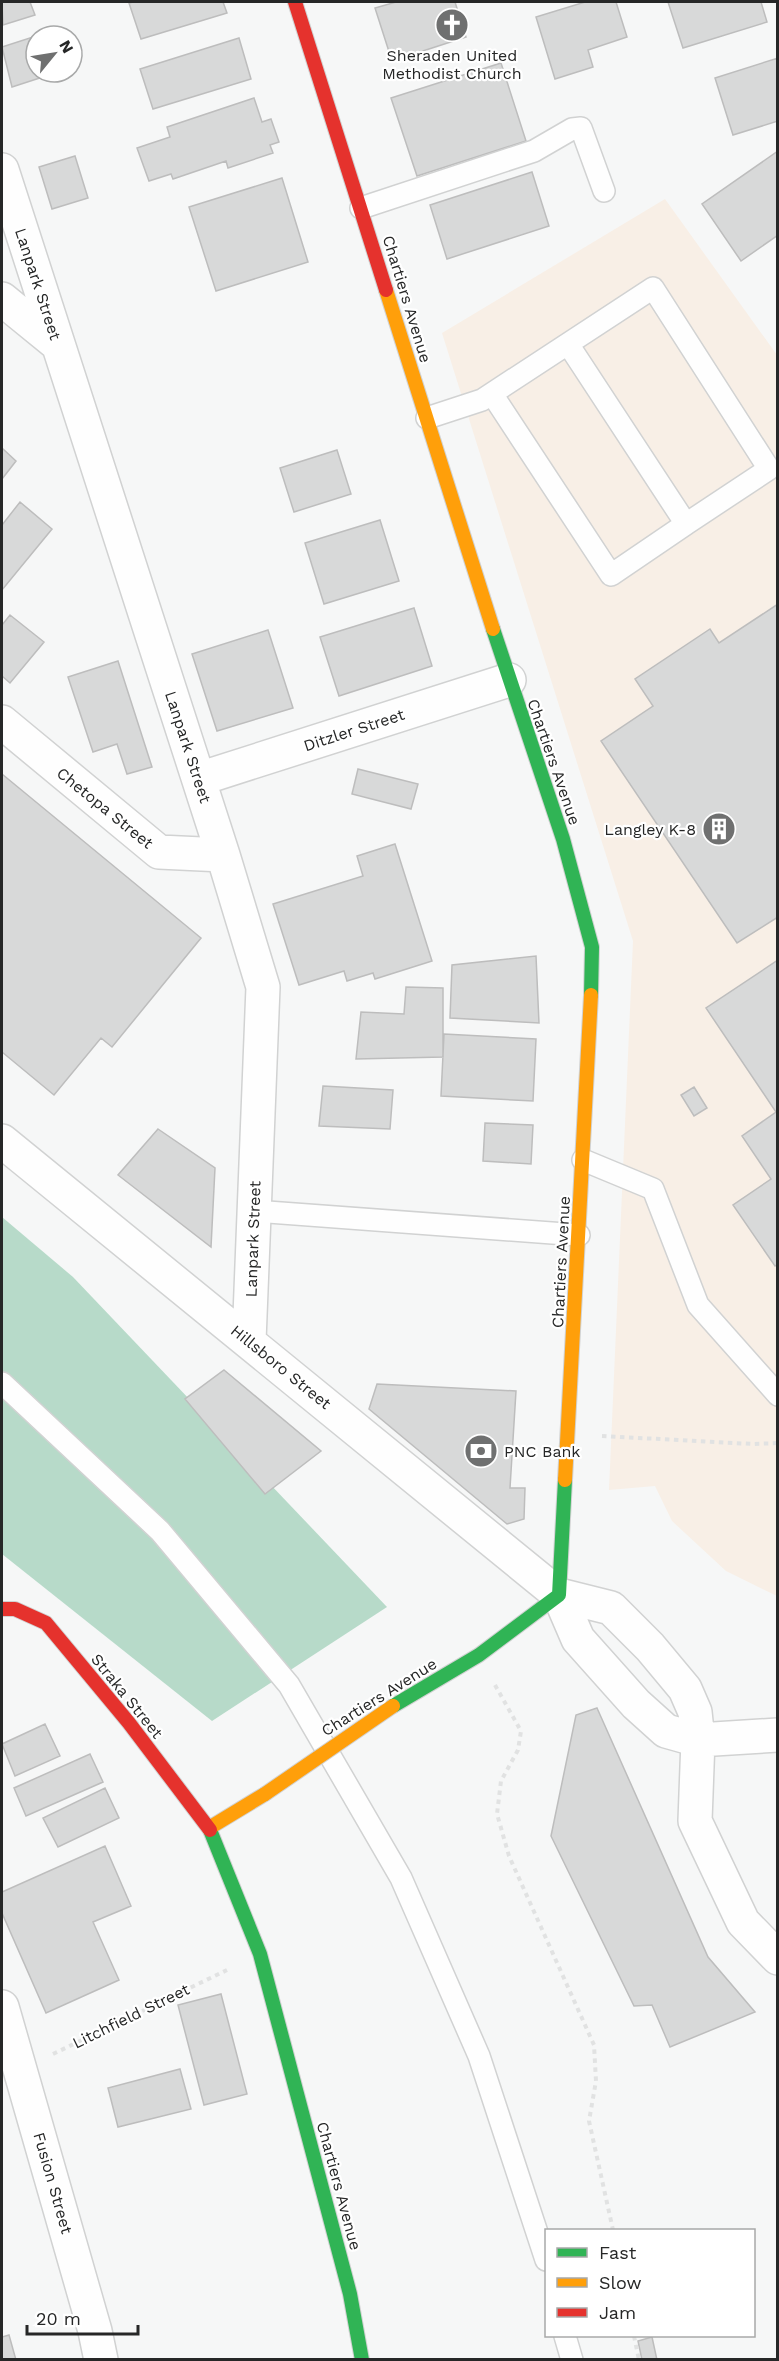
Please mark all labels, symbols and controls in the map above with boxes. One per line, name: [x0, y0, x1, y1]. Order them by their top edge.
church icon: Sheraden United Methodist Church: [434, 7, 470, 43]
north arrow: [24, 24, 84, 84]
text: N: [55, 37, 78, 57]
place label: Sheraden United Methodist Church: [382, 46, 522, 83]
street label: Lanpark Street: [11, 226, 65, 343]
street label: Chartiers Avenue: [379, 233, 435, 365]
street label: Lanpark Street: [161, 689, 215, 806]
street label: Chartiers Avenue: [523, 696, 585, 828]
street label: Ditzler Street: [301, 705, 407, 755]
street label: Chetopa Street: [53, 763, 157, 853]
building icon: Langley K-8: [701, 811, 737, 847]
place label: Langley K-8: [604, 820, 696, 839]
street label: Lanpark Street: [241, 1180, 265, 1298]
street label: Chartiers Avenue: [548, 1195, 574, 1329]
street label: Hillsboro Street: [227, 1321, 335, 1413]
bank icon: PNC Bank: [463, 1433, 499, 1469]
place label: PNC Bank: [504, 1442, 580, 1461]
street label: Straka Street: [87, 1650, 167, 1742]
street label: Chartiers Avenue: [318, 1654, 440, 1740]
street label: Litchfield Street: [69, 1979, 193, 2053]
street label: Chartiers Avenue: [313, 2120, 365, 2252]
street label: Fusion Street: [29, 2130, 77, 2236]
legend: [545, 2229, 755, 2337]
text: Fast: [599, 2242, 637, 2263]
text: Slow: [599, 2272, 642, 2293]
scale bar: [27, 2298, 138, 2336]
text: Jam: [599, 2302, 636, 2323]
text: 20 m: [36, 2308, 81, 2329]

